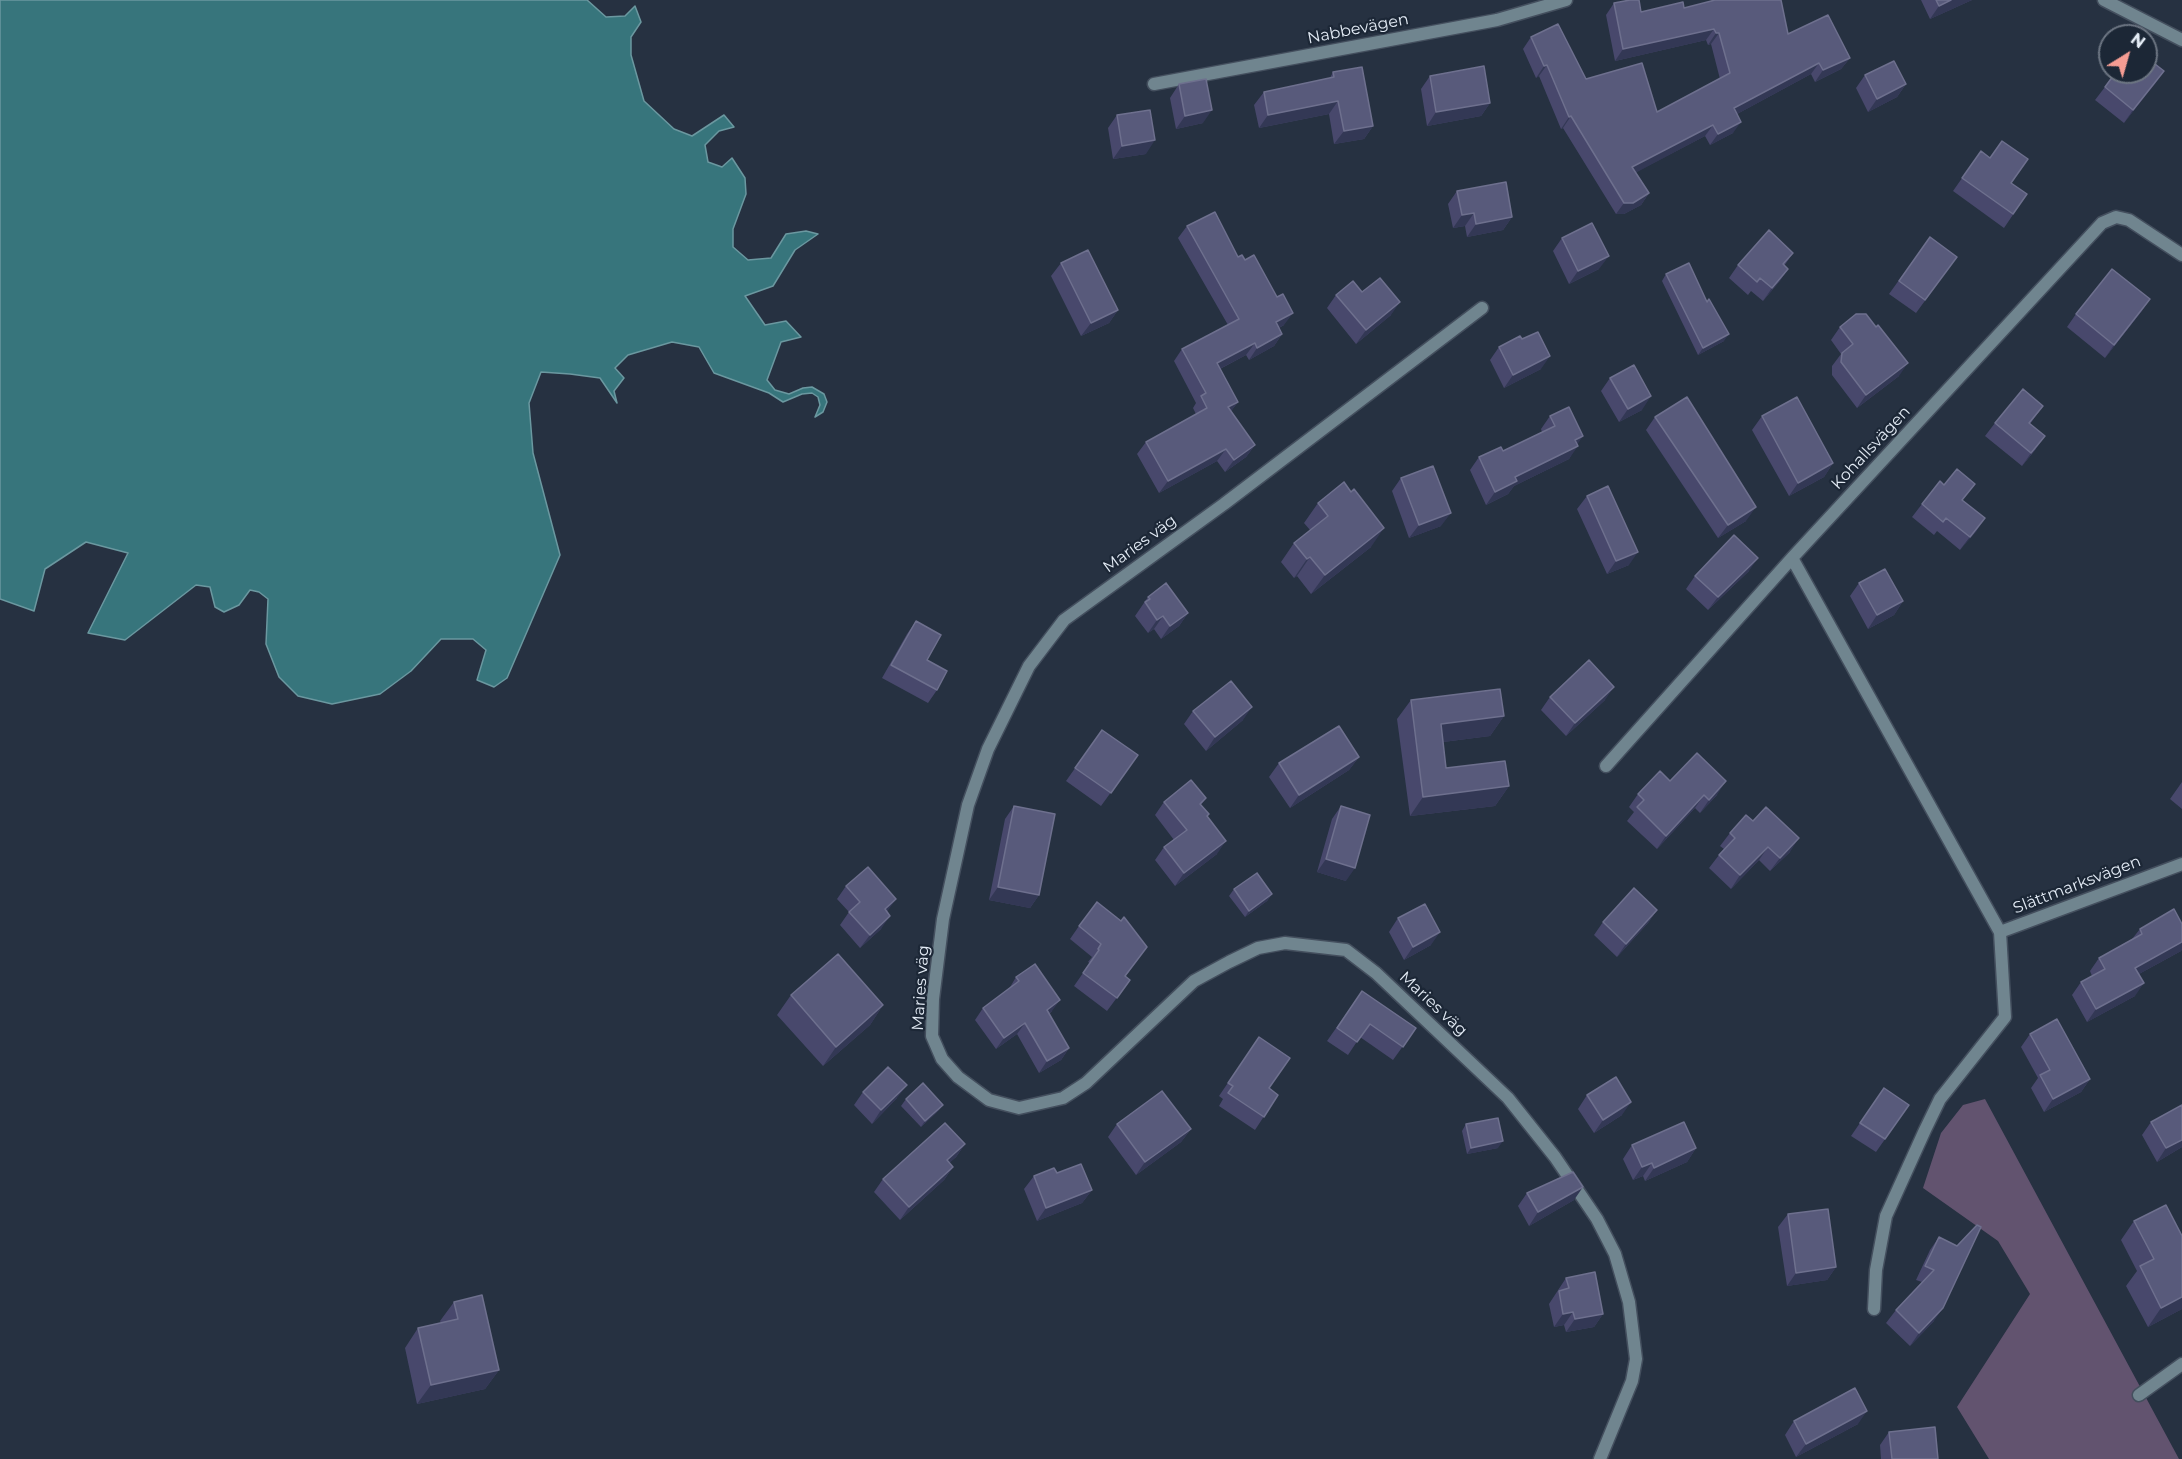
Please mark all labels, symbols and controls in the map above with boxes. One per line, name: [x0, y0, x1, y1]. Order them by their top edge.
street label: Nabbevägen: [1306, 10, 1410, 48]
north arrow: [2098, 24, 2158, 84]
text: N: [2127, 29, 2149, 52]
street label: Kohallsvägen: [1828, 402, 1914, 494]
street label: Maries väg: [1100, 511, 1180, 577]
street label: Slättmarksvägen: [2010, 852, 2144, 918]
street label: Maries väg: [908, 945, 934, 1031]
street label: Maries väg: [1395, 968, 1471, 1040]

